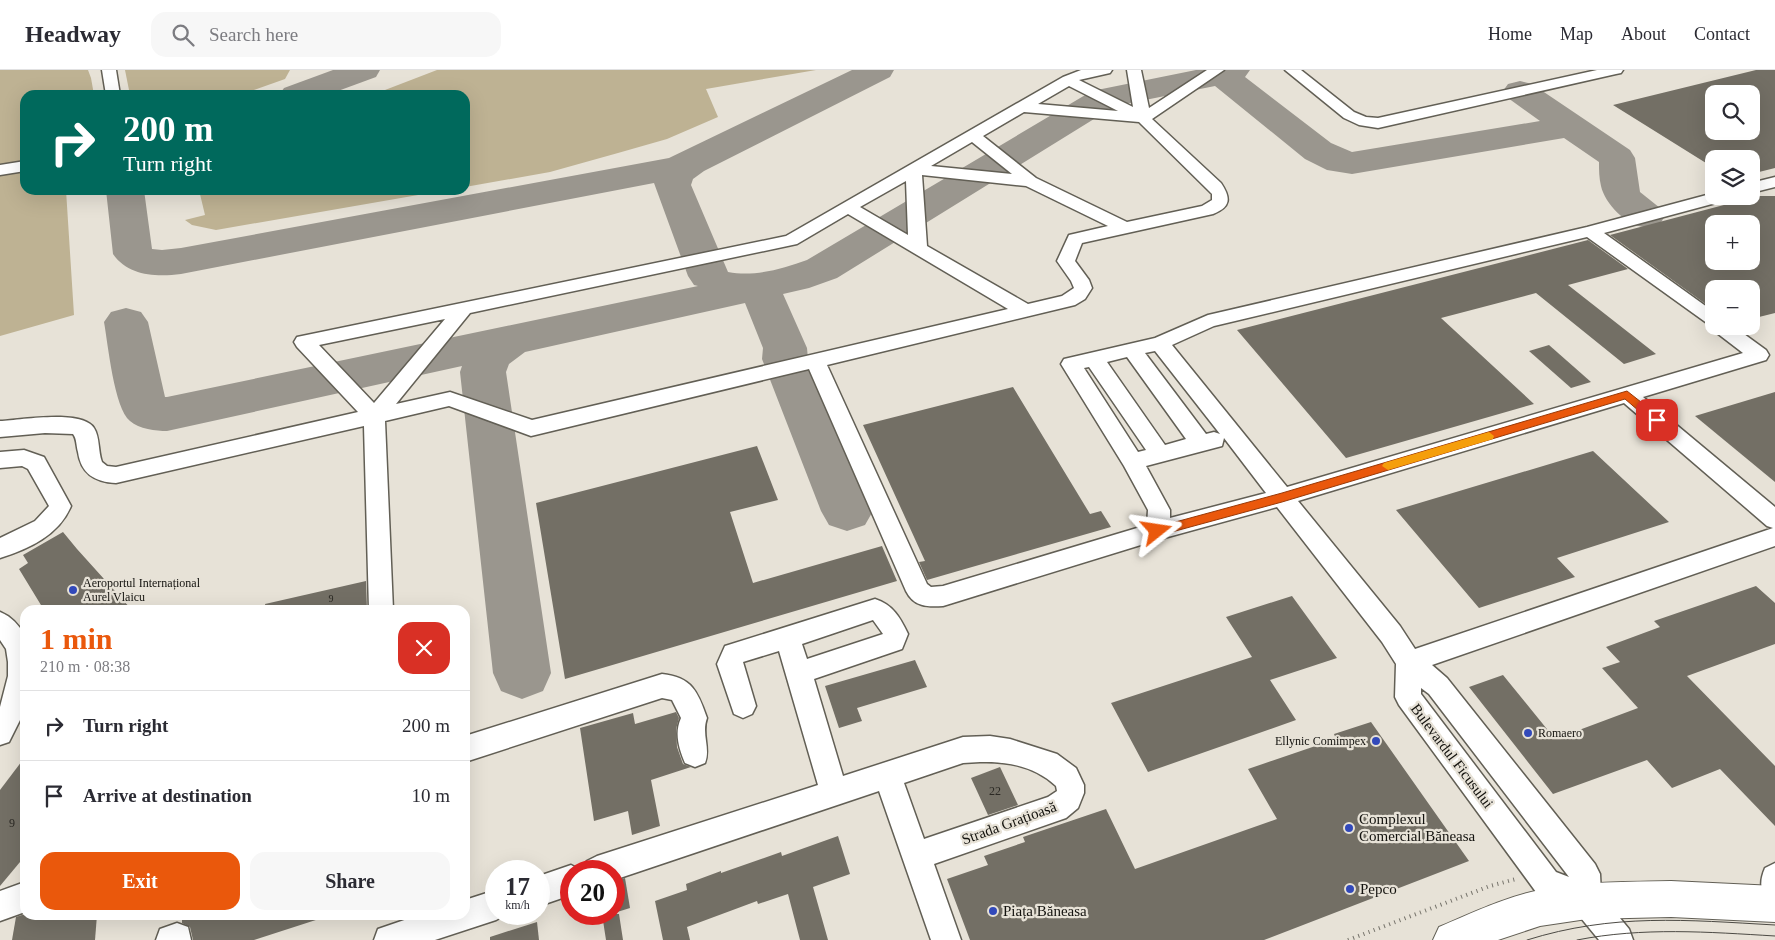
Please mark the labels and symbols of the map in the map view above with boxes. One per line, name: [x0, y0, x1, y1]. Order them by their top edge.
pin: [1636, 399, 1678, 441]
position arrow: [1130, 504, 1182, 556]
place label: Aeroportul Internațional Aurel Vlaicu: [83, 576, 201, 604]
marker: Aeroportul Internațional Aurel Vlaicu: [67, 584, 79, 596]
house number: 9: [329, 593, 334, 604]
street label: Bulevardul Ficusului: [1408, 701, 1496, 811]
place label: Romaero: [1538, 726, 1582, 740]
marker: Romaero: [1522, 727, 1534, 739]
place label: Ellynic Comimpex: [1275, 734, 1366, 748]
marker: Ellynic Comimpex: [1370, 735, 1382, 747]
house number: 22: [989, 784, 1001, 798]
street label: Strada Grațioasă: [959, 798, 1059, 848]
place label: Complexul Comercial Băneasa: [1359, 811, 1476, 844]
house number: 9: [9, 816, 15, 830]
marker: Complexul Comercial Băneasa: [1343, 822, 1355, 834]
speed limit sign: 20: [560, 860, 625, 925]
place label: Pepco: [1360, 881, 1397, 897]
marker: Pepco: [1344, 883, 1356, 895]
place label: Piața Băneasa: [1003, 903, 1087, 920]
marker: Piața Băneasa: [987, 905, 999, 917]

